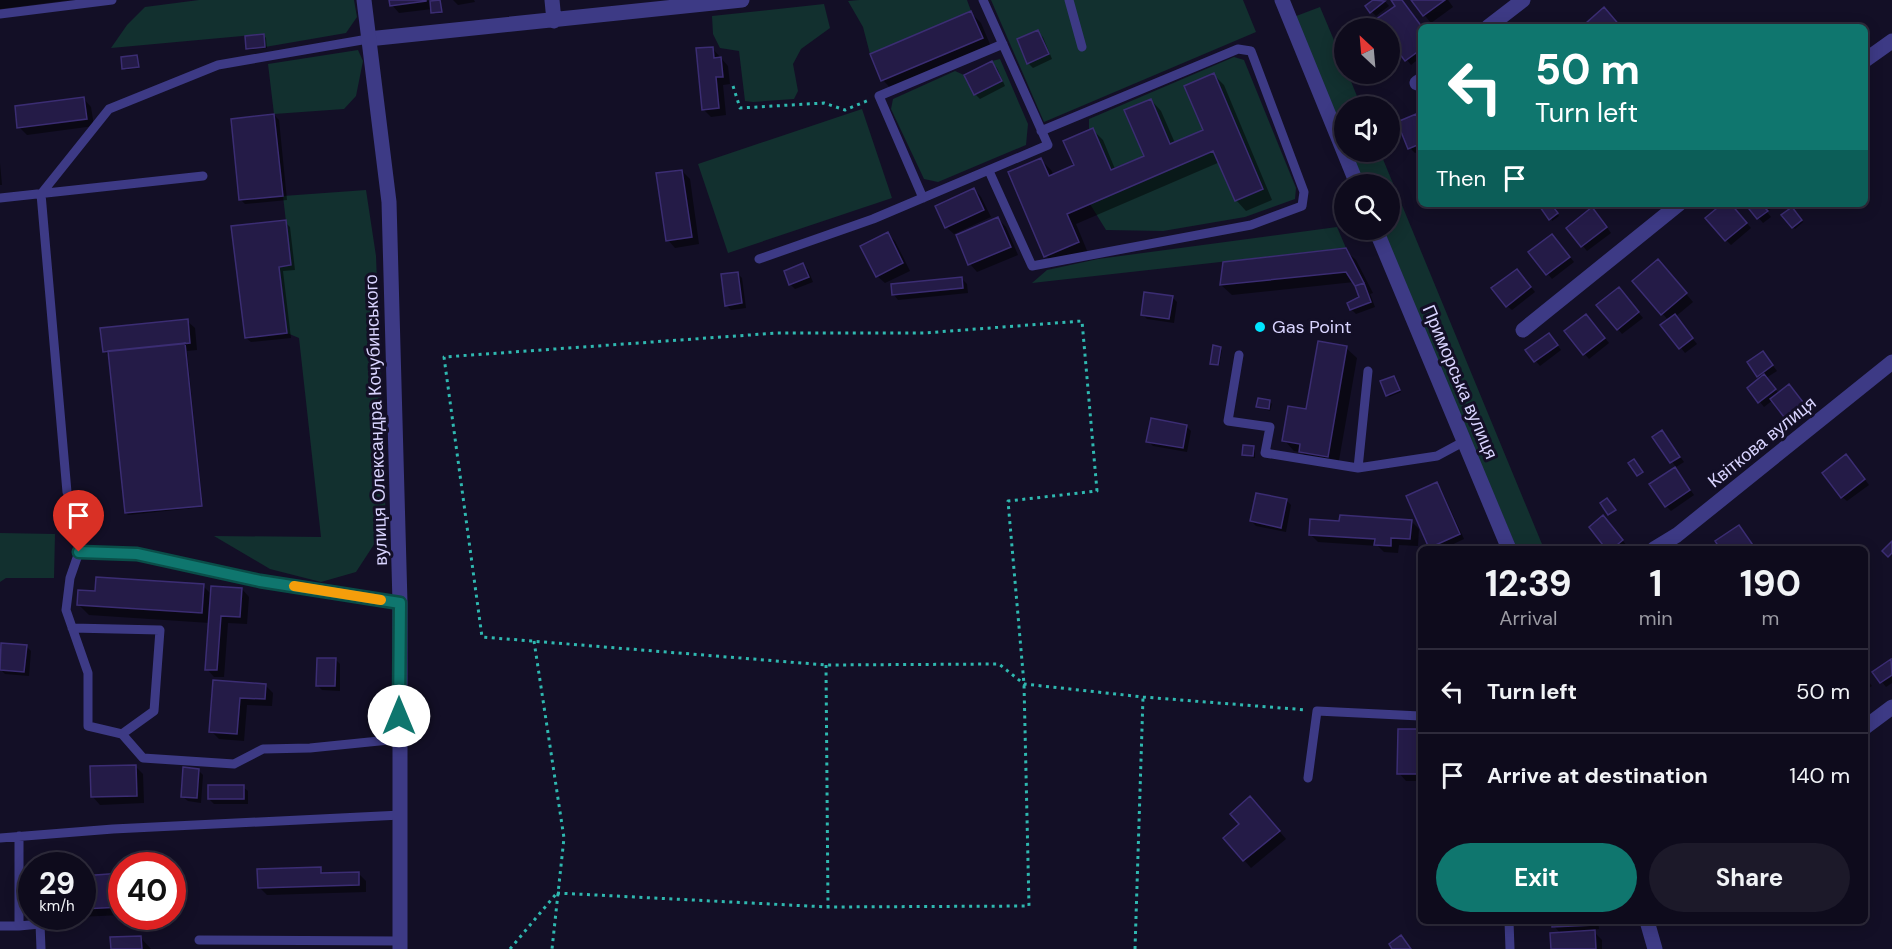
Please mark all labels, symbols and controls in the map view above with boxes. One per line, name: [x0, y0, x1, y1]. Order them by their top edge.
north arrow: [1334, 18, 1400, 84]
map controls: [1334, 18, 1400, 240]
text: 50 m: [1535, 42, 1640, 97]
icon: left: [1436, 48, 1514, 126]
text: Turn left: [1535, 95, 1638, 130]
button: sound: [1334, 96, 1400, 162]
icon: arrive: [1498, 162, 1531, 195]
text: Then: [1436, 164, 1486, 193]
button: search: [1334, 174, 1400, 240]
street label: вулиця Олександра Кочубинського: [359, 274, 393, 566]
street label: Приморська вулиця: [1417, 301, 1503, 463]
place label: Gas Point: [1272, 315, 1352, 339]
marker: Gas Point: [1253, 320, 1267, 334]
street label: Квіткова вулиця: [1703, 391, 1821, 493]
pin: [53, 490, 104, 552]
icon: arrive: [62, 499, 95, 532]
text: 12:39: [1485, 560, 1572, 607]
text: 1: [1649, 560, 1662, 607]
text: 190: [1740, 560, 1801, 607]
text: Arrival: [1499, 605, 1557, 631]
text: min: [1639, 605, 1673, 631]
text: m: [1761, 605, 1779, 631]
icon: left: [1436, 675, 1469, 708]
text: Turn left: [1487, 677, 1577, 706]
text: 50 m: [1796, 677, 1850, 706]
position arrow: [367, 684, 431, 748]
icon: arrive: [1436, 759, 1469, 792]
text: Arrive at destination: [1487, 761, 1708, 790]
text: 140 m: [1789, 761, 1850, 790]
button: Exit: [1436, 843, 1637, 912]
button: Share: [1649, 843, 1850, 912]
speed limit sign: 40: [108, 852, 186, 930]
text: 29: [39, 864, 75, 903]
text: km/h: [39, 896, 75, 916]

